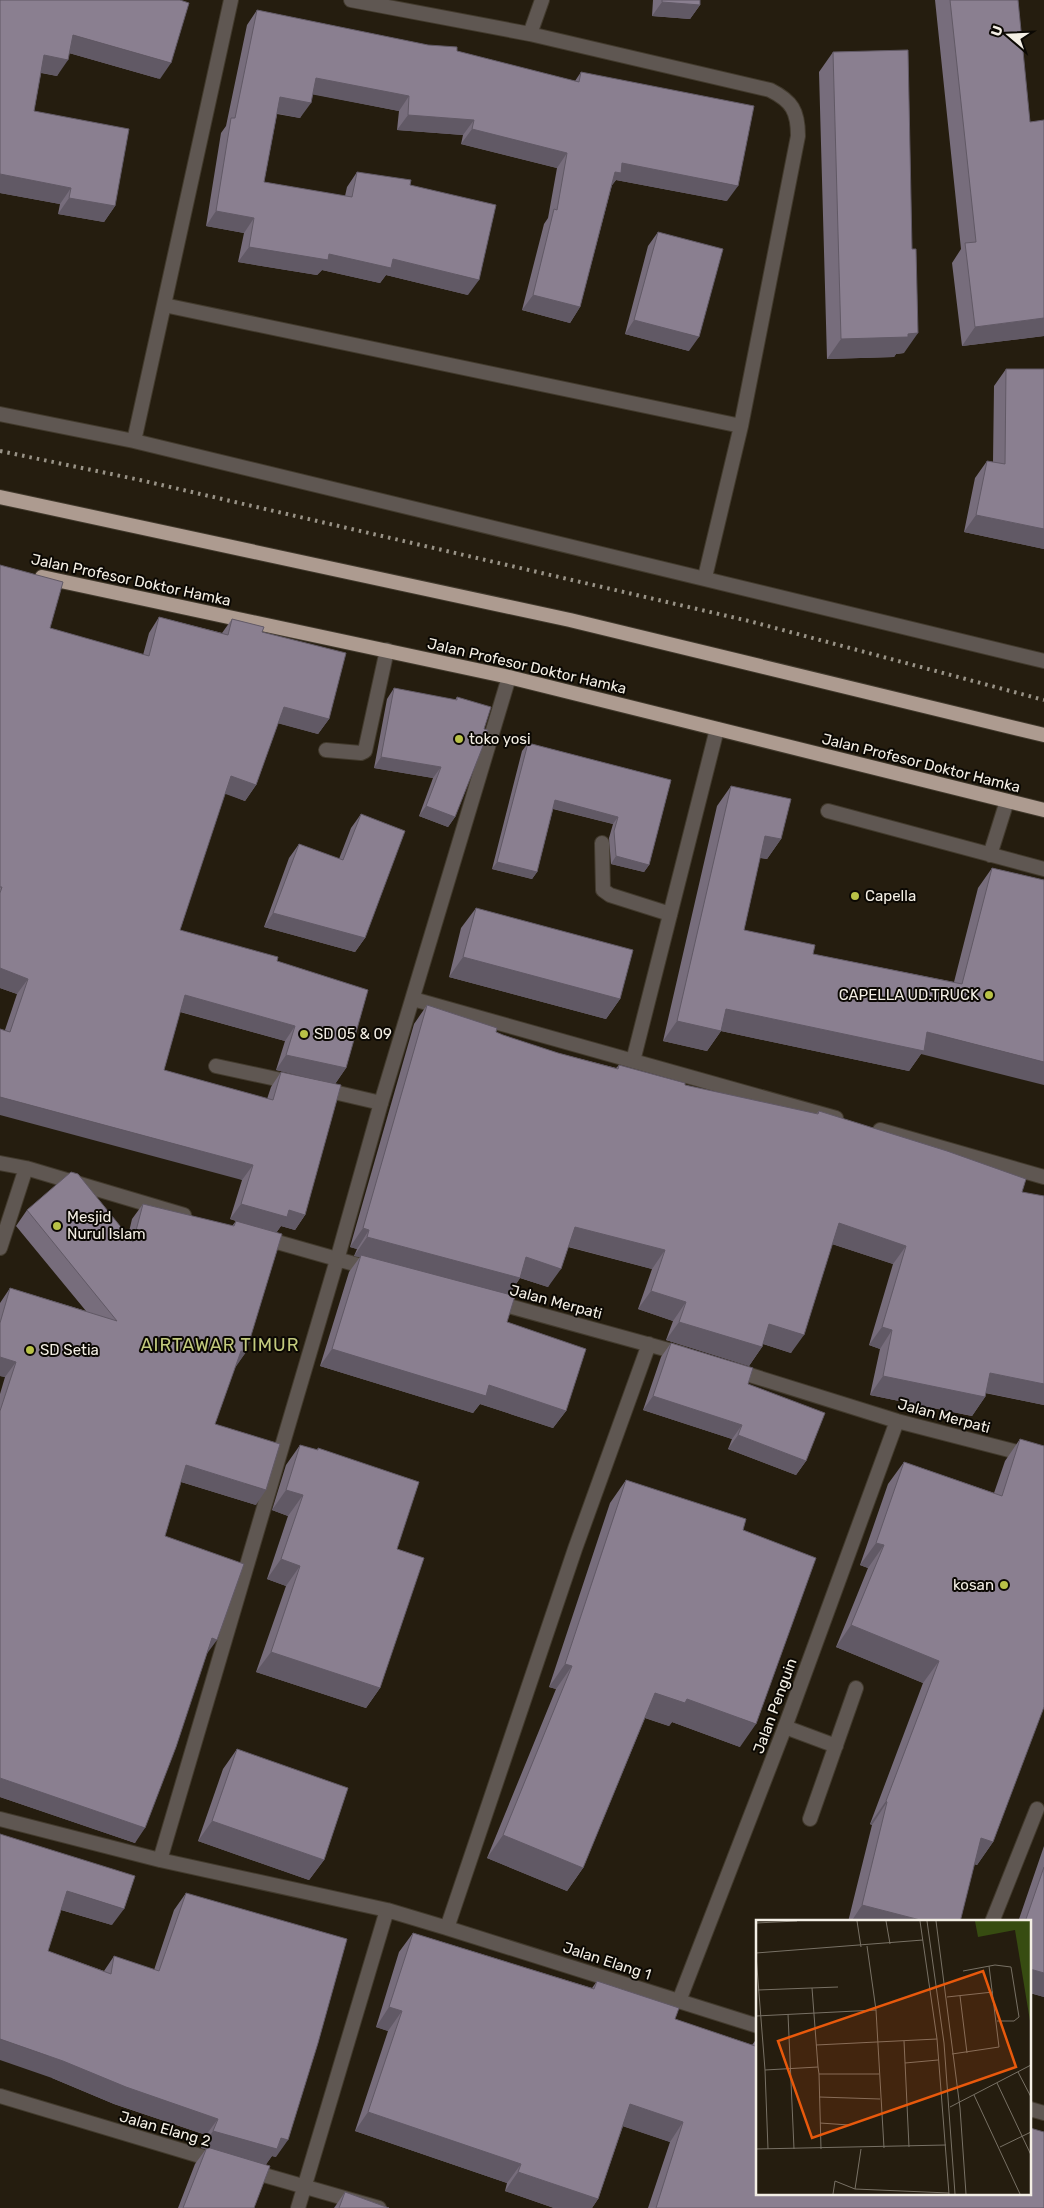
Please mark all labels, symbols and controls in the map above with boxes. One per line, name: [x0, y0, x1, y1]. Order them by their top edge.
north arrow: [984, 10, 1034, 60]
text: U: [987, 23, 1007, 38]
street label: Jalan Profesor Doktor Hamka: [29, 550, 233, 610]
street label: Jalan Profesor Doktor Hamka: [426, 634, 628, 698]
place label: toko yosi: [469, 730, 531, 748]
street label: Jalan Profesor Doktor Hamka: [820, 730, 1022, 796]
marker: toko yosi: [453, 733, 465, 745]
place label: Capella: [865, 887, 916, 905]
marker: Capella: [849, 890, 861, 902]
place label: CAPELLA UD.TRUCK: [839, 986, 979, 1004]
marker: CAPELLA UD.TRUCK: [983, 989, 995, 1001]
place label: SD 05 & 09: [314, 1025, 392, 1043]
marker: SD 05 & 09: [298, 1028, 310, 1040]
place label: Mesjid Nurul Islam: [67, 1208, 146, 1243]
marker: Mesjid Nurul Islam: [51, 1220, 63, 1232]
street label: Jalan Merpati: [508, 1281, 604, 1323]
district label: AIRTAWAR TIMUR: [140, 1334, 300, 1356]
place label: SD Setia: [40, 1341, 99, 1359]
marker: SD Setia: [24, 1344, 36, 1356]
street label: Jalan Merpati: [896, 1395, 992, 1437]
place label: kosan: [953, 1576, 994, 1594]
marker: kosan: [998, 1579, 1010, 1591]
street label: Jalan Penguin: [749, 1656, 801, 1756]
inset map: [756, 1920, 1032, 2196]
street label: Jalan Elang 1: [561, 1938, 653, 1984]
street label: Jalan Elang 2: [117, 2107, 213, 2151]

